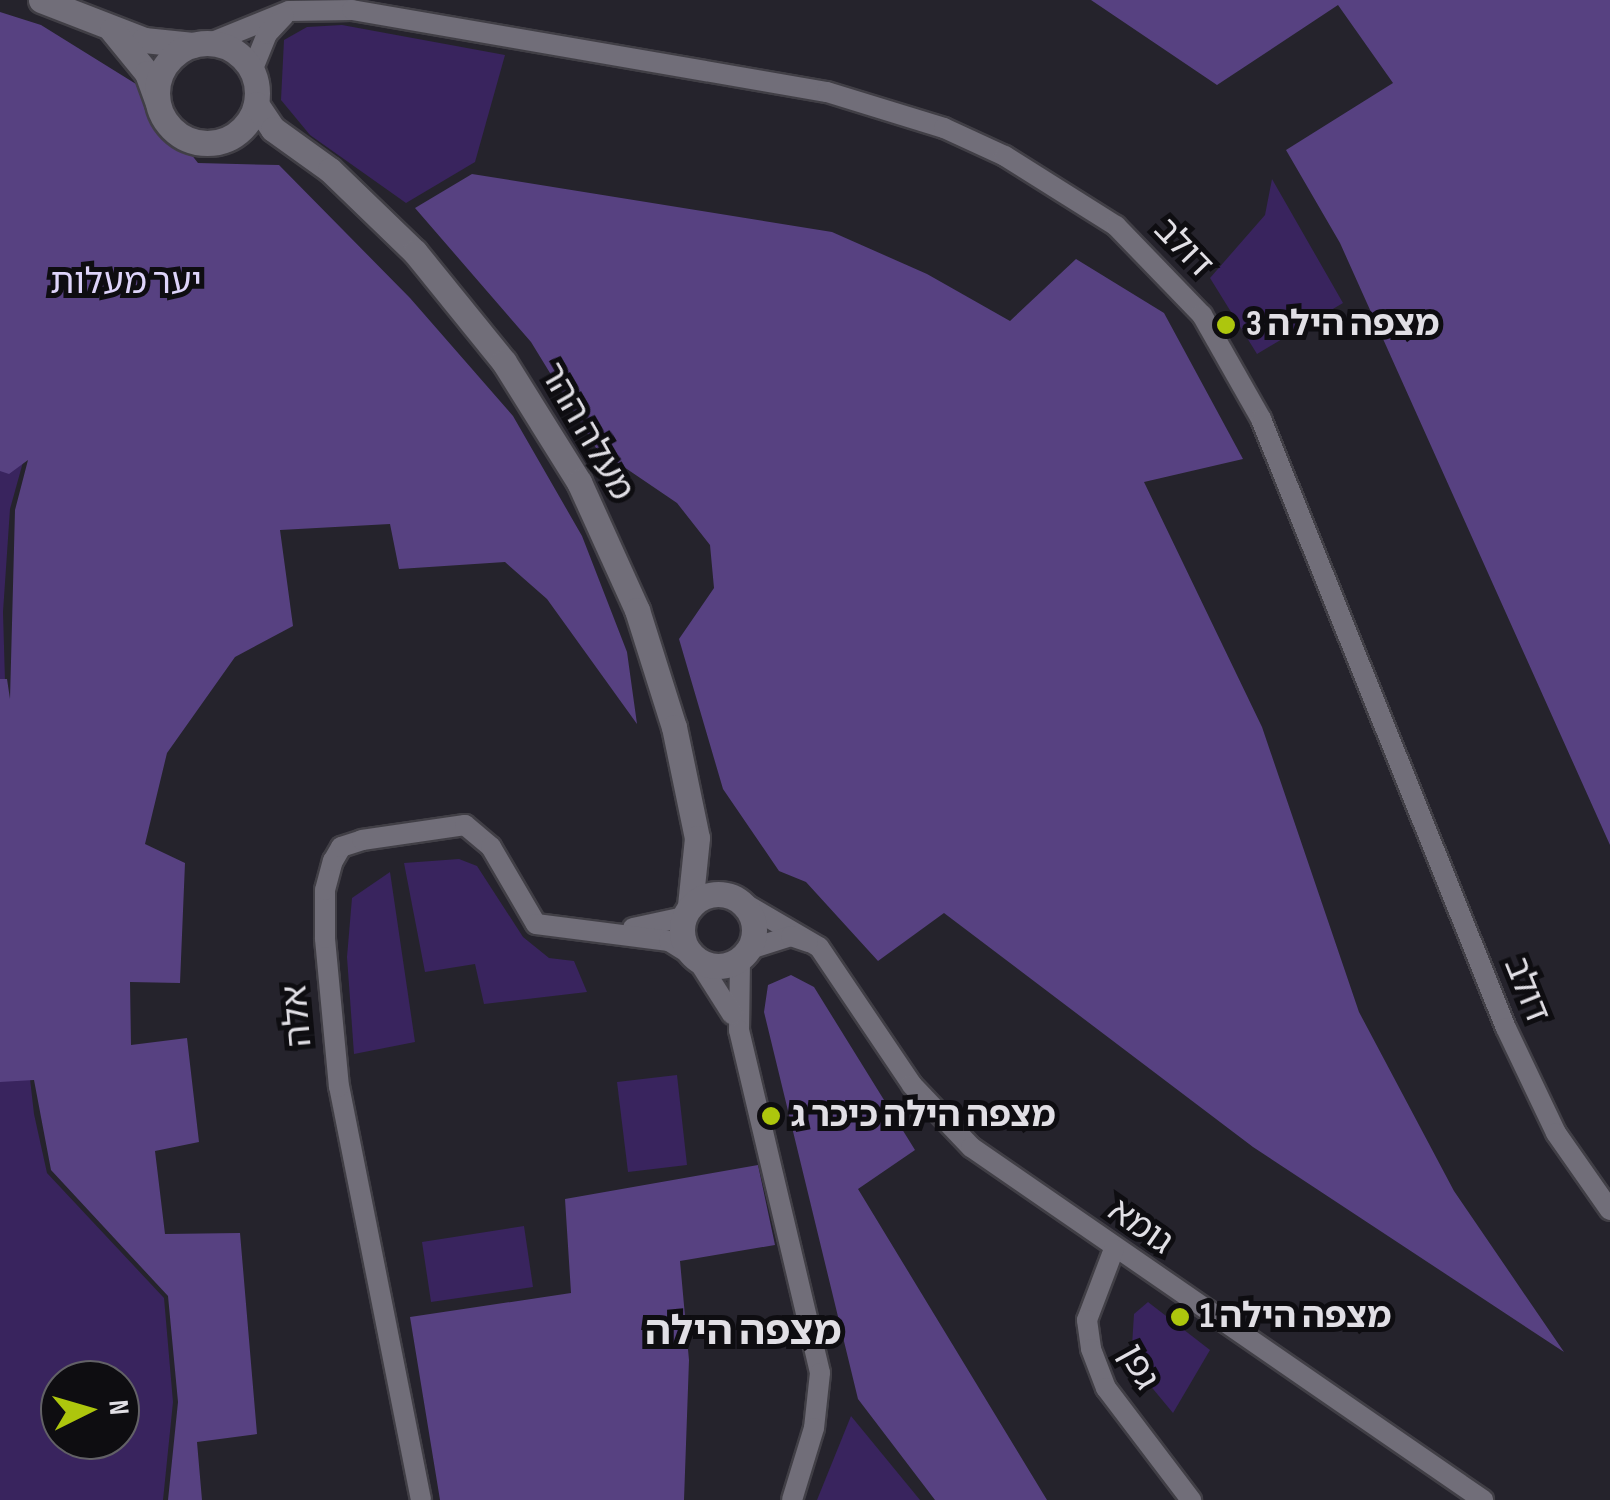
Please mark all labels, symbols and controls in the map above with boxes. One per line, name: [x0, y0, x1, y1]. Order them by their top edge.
street label: דולב: [1145, 210, 1221, 286]
park label: יער מעלות: [50, 262, 202, 304]
place label: מצפה הילה 3: [1246, 304, 1439, 346]
marker: מצפה הילה 3: [1215, 314, 1237, 336]
street label: מעלה ההר: [530, 356, 642, 508]
street label: דולב: [1494, 951, 1558, 1029]
street label: אלה: [274, 983, 322, 1049]
place label: מצפה הילה כיכר ג: [791, 1095, 1055, 1137]
marker: מצפה הילה כיכר ג: [760, 1105, 782, 1127]
street label: גומא: [1100, 1190, 1180, 1264]
place label: מצפה הילה 1: [1200, 1296, 1391, 1338]
marker: מצפה הילה 1: [1169, 1306, 1191, 1328]
district label: מצפה הילה: [645, 1308, 841, 1356]
street label: גפן: [1109, 1337, 1167, 1397]
north arrow: [40, 1360, 140, 1460]
text: N: [101, 1399, 135, 1416]

